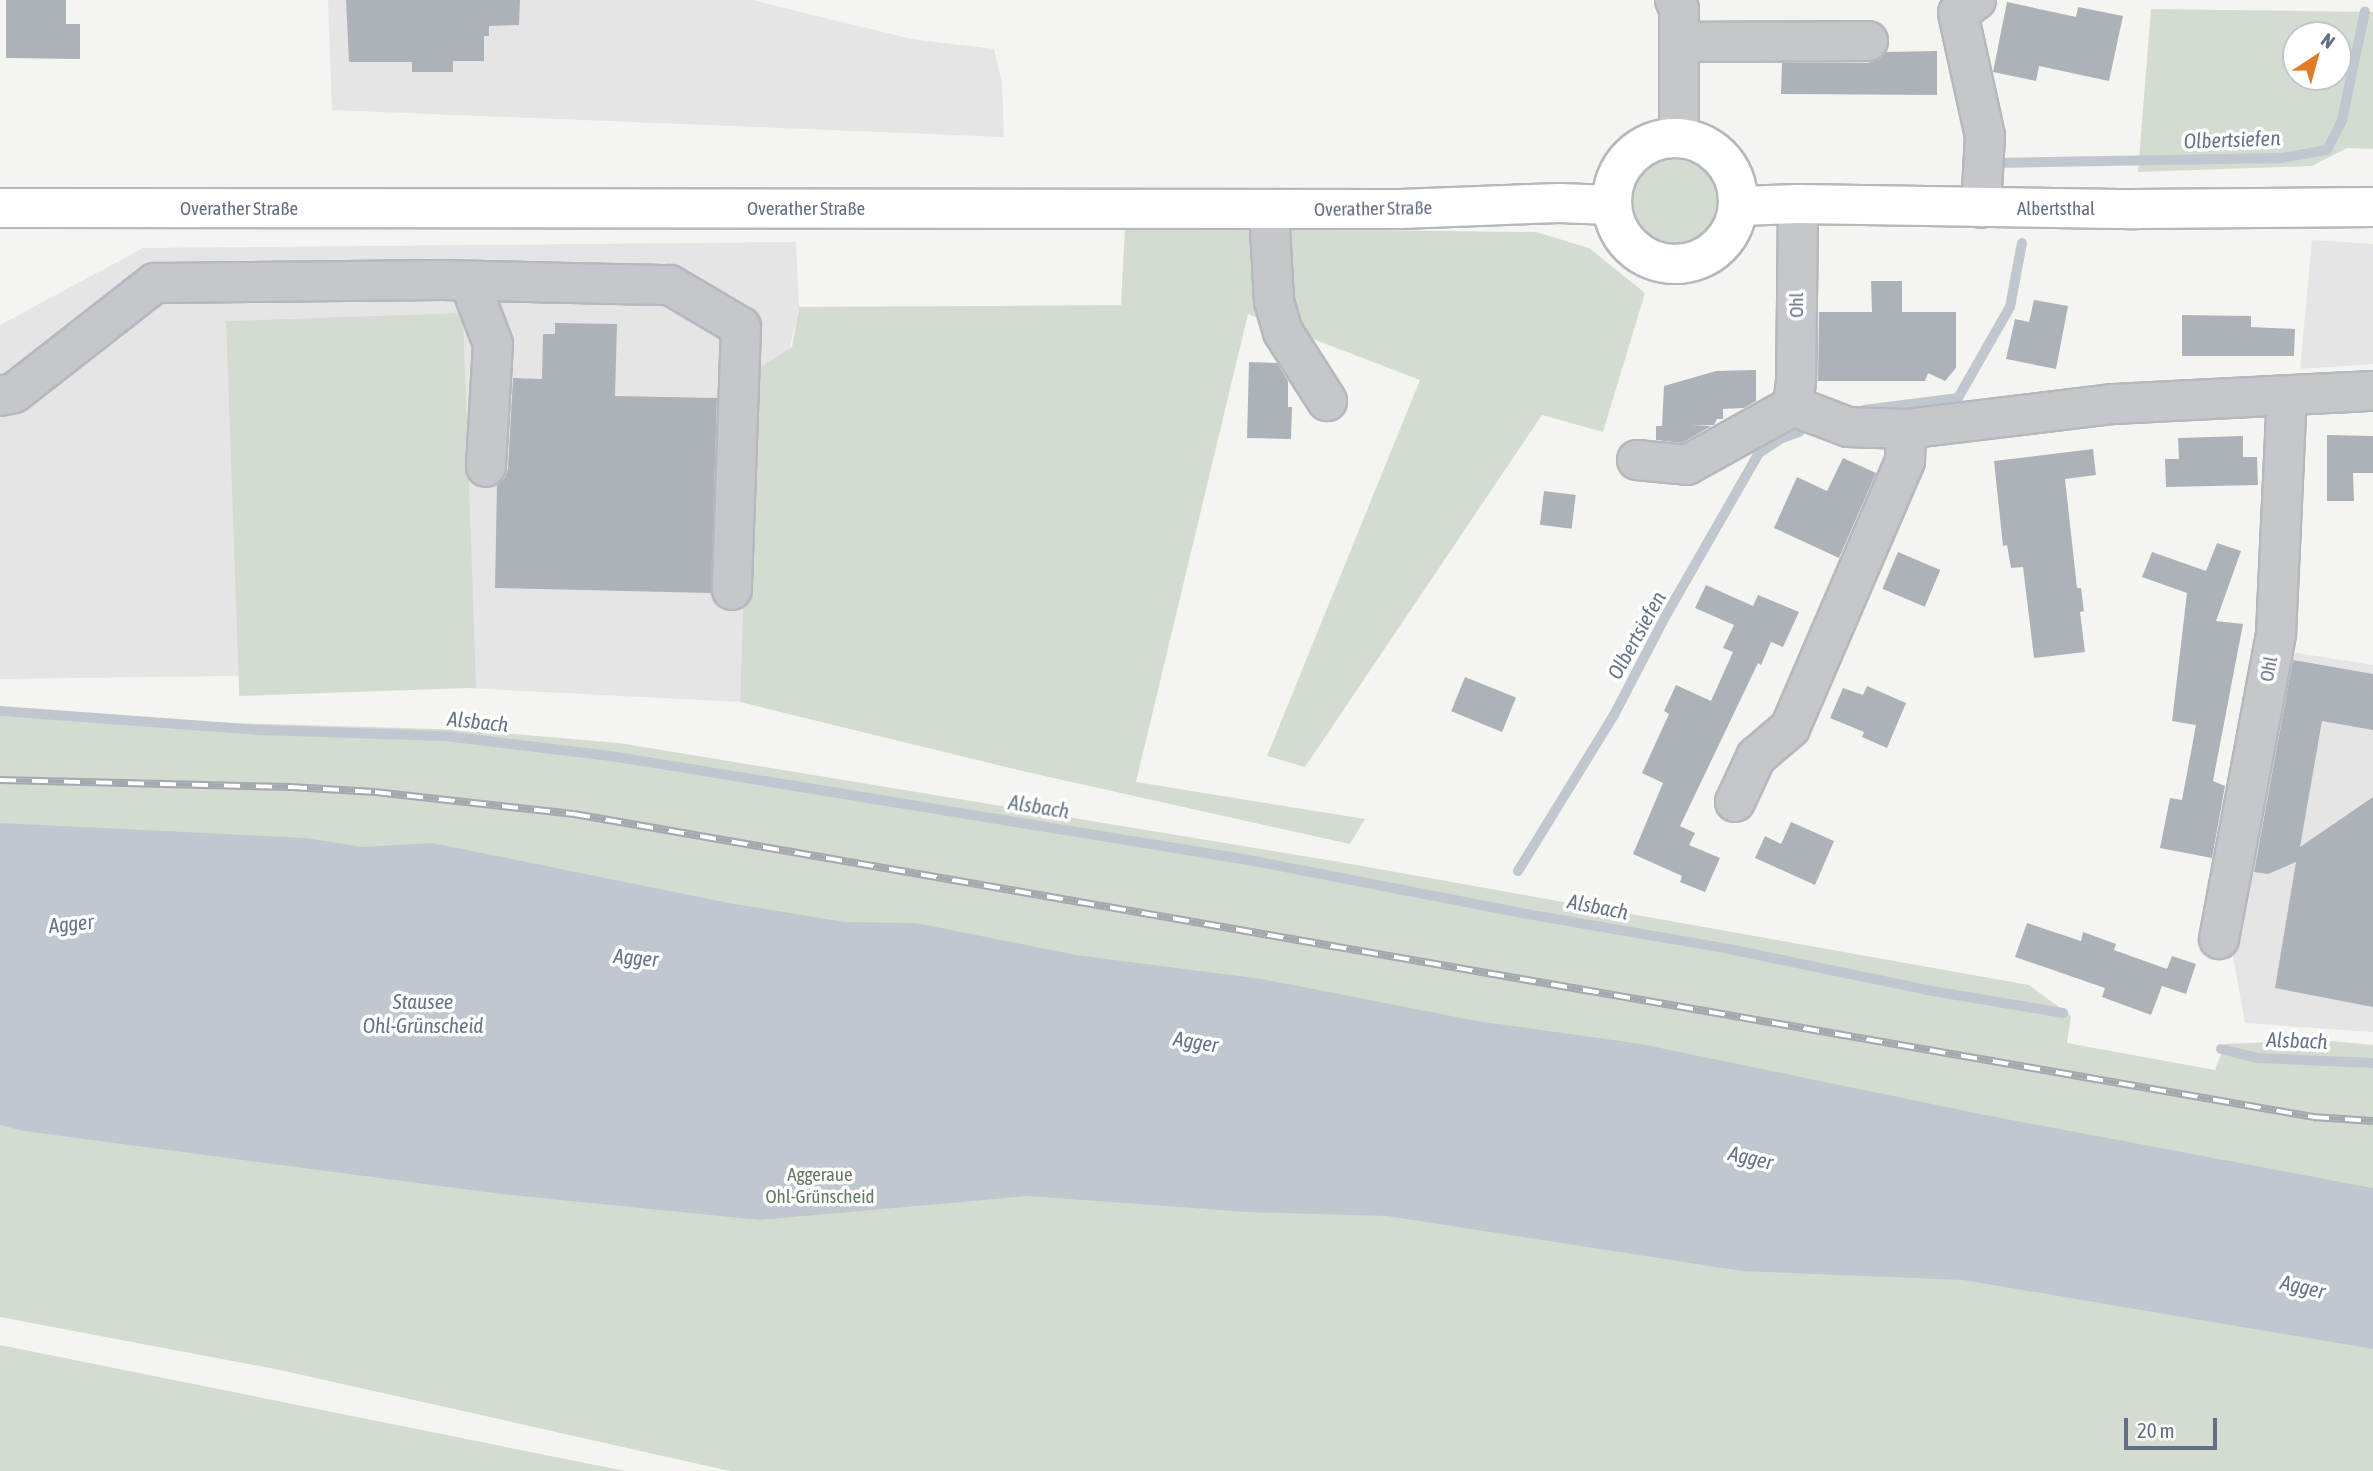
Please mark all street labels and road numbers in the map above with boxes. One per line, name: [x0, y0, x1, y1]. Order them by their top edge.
street label: Overather Straße: [1314, 197, 1432, 221]
street label: Overather Straße: [180, 198, 298, 220]
street label: Overather Straße: [747, 198, 865, 220]
street label: Albertsthal: [2017, 198, 2095, 220]
street label: Ohl: [1786, 292, 1808, 318]
street label: Ohl: [2255, 654, 2283, 684]

